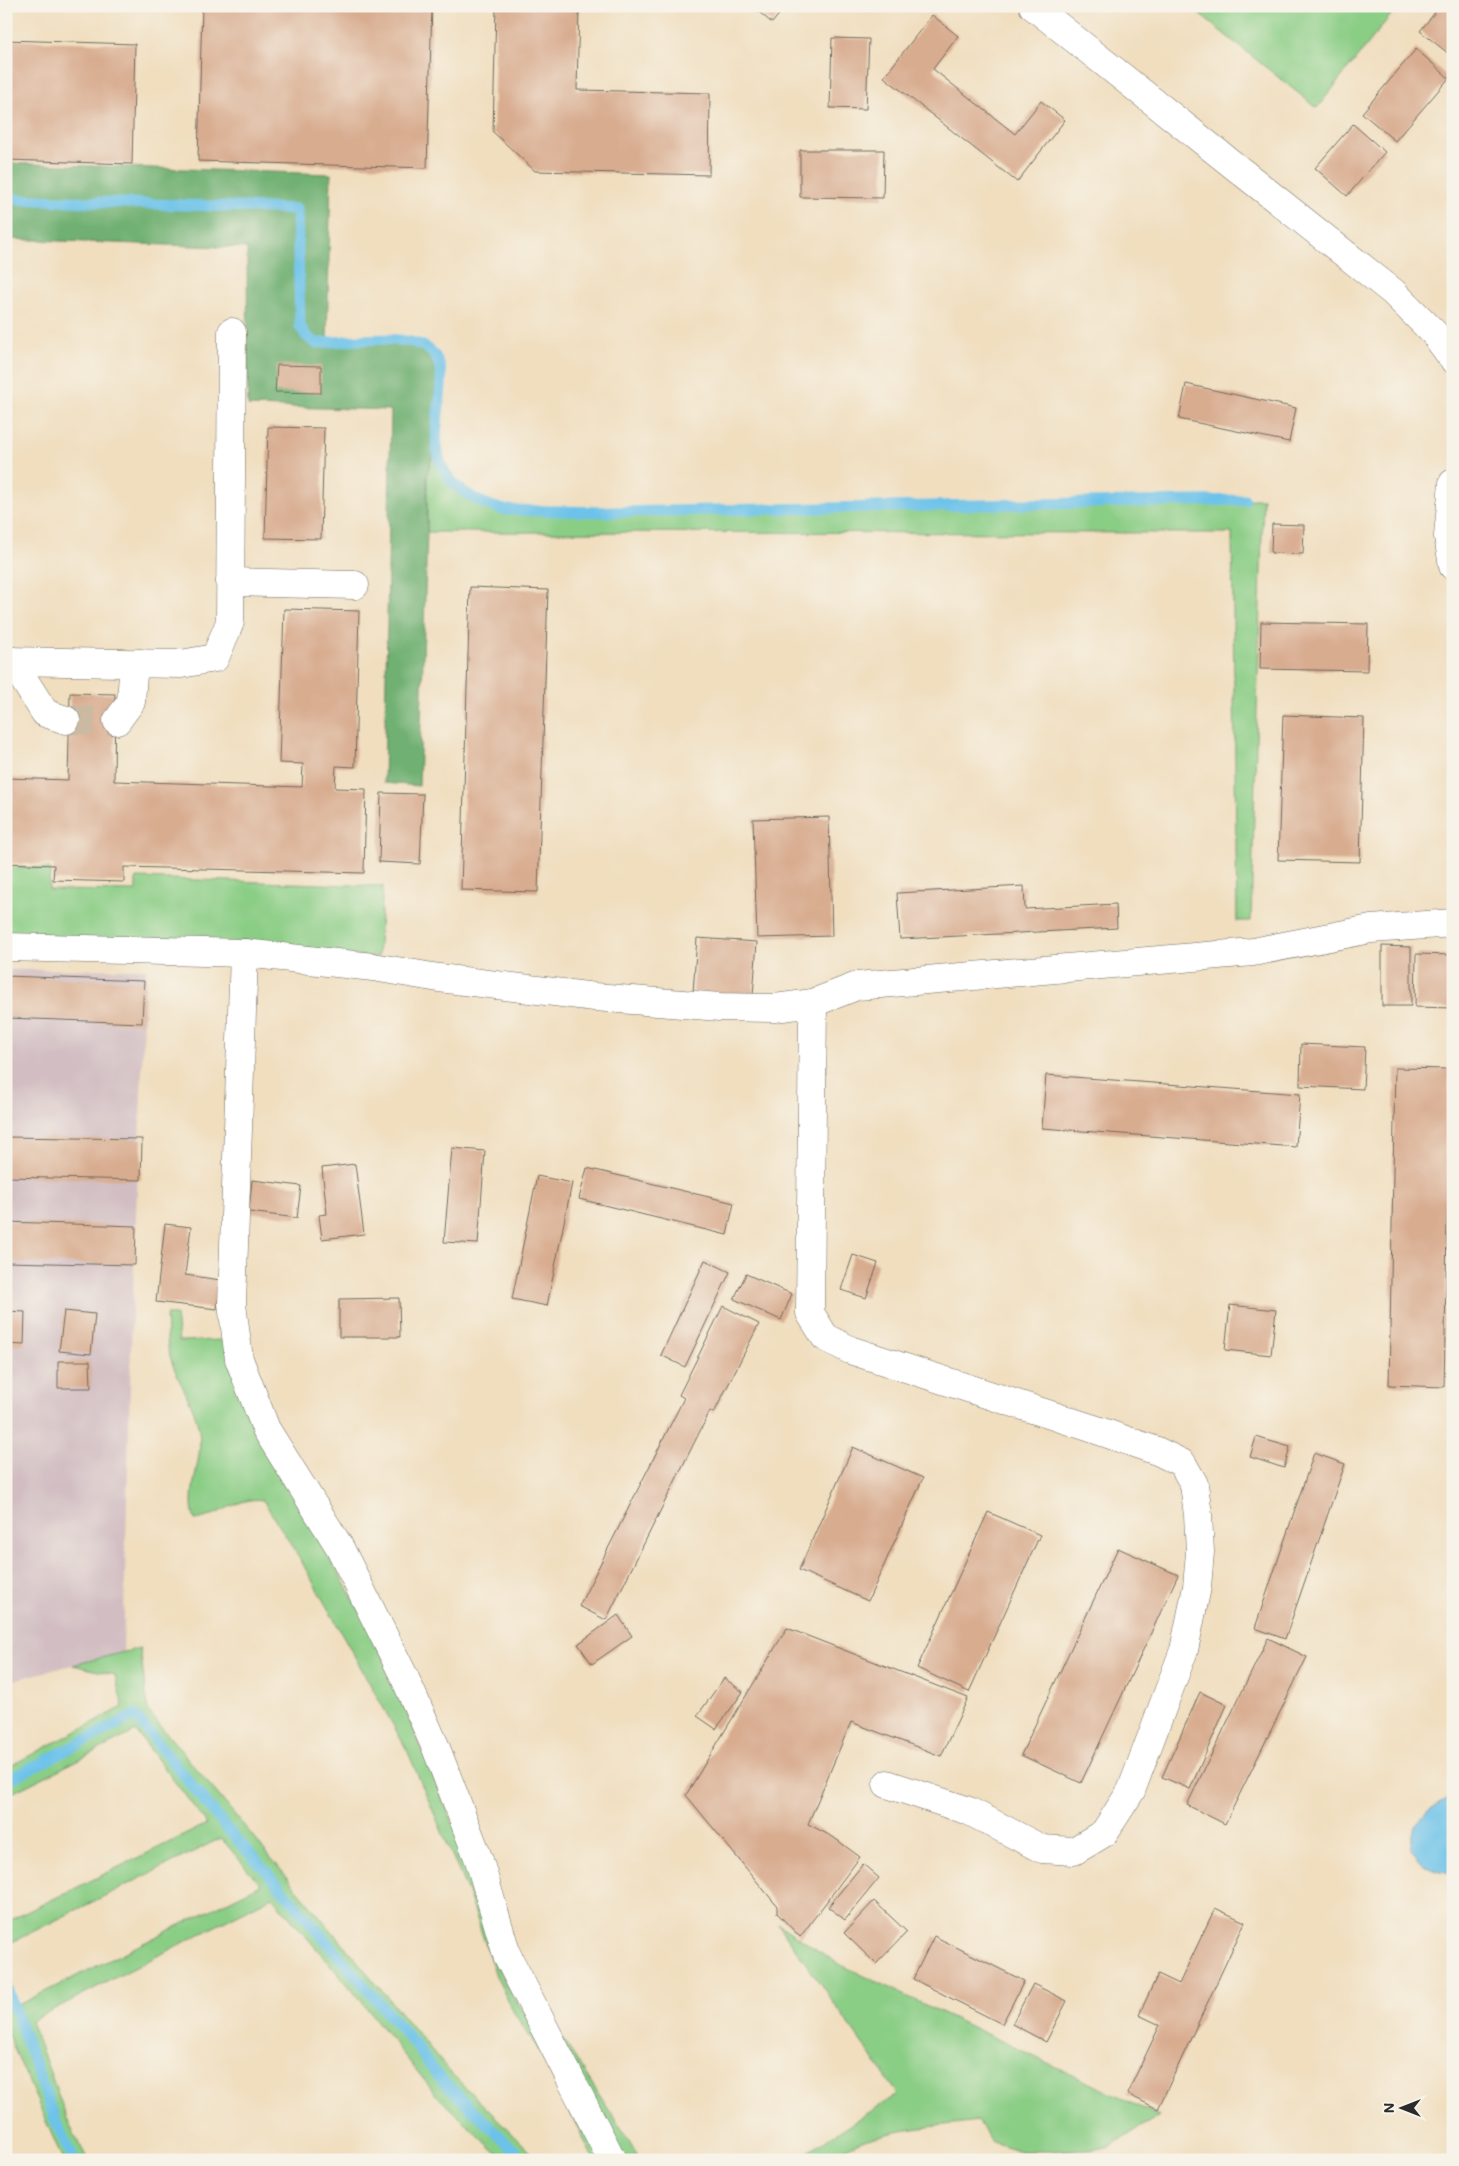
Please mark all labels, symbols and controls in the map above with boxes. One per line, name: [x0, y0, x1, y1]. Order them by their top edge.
north arrow: [1376, 2084, 1426, 2134]
text: N: [1379, 2103, 1398, 2113]

